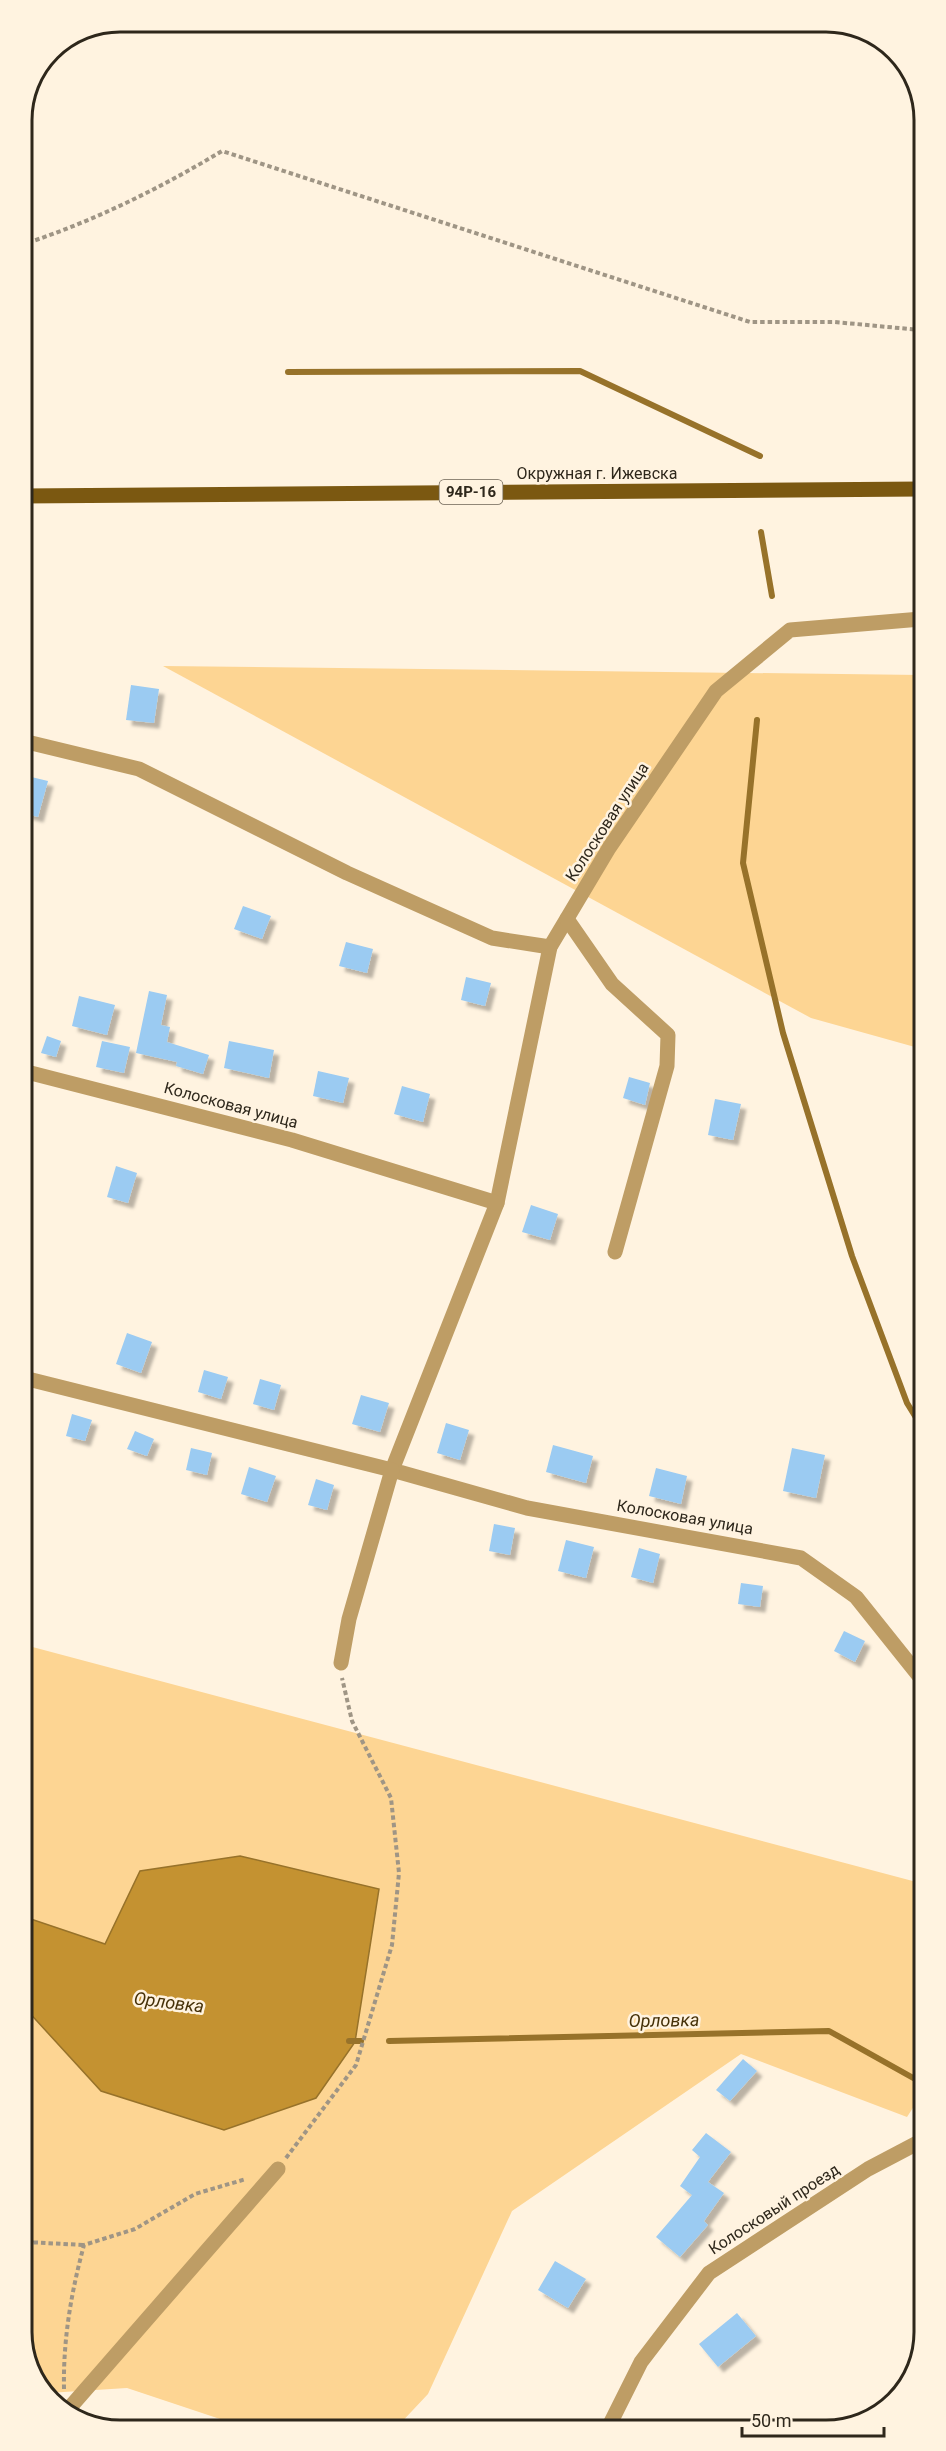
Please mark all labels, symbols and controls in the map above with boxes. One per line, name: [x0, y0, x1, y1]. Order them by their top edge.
street label: Окружная г. Ижевска: [517, 464, 677, 483]
road number: 94Р-16: [440, 480, 502, 504]
street label: Колосковая улица: [561, 759, 653, 885]
street label: Колосковая улица: [162, 1078, 300, 1132]
street label: Колосковая улица: [615, 1496, 755, 1538]
water label: Орловка: [133, 1987, 205, 2017]
water label: Орловка: [628, 2009, 700, 2031]
street label: Колосковый проезд: [705, 2160, 843, 2258]
scale bar: [742, 2400, 884, 2438]
text: 50 m: [751, 2410, 791, 2431]

